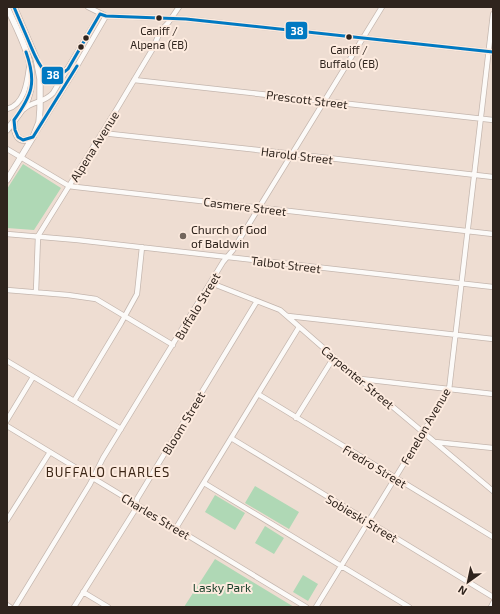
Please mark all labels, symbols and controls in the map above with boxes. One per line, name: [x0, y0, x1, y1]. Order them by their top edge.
marker: Caniff / Alpena (EB): [154, 13, 164, 23]
line badge: 38: [285, 21, 308, 40]
place label: Caniff / Alpena (EB): [130, 24, 188, 51]
text: 38: [290, 24, 304, 37]
marker: Caniff / Buffalo (EB): [344, 32, 354, 42]
unlabelled marker: [81, 33, 91, 43]
unlabelled marker: [76, 42, 86, 52]
place label: Caniff / Buffalo (EB): [320, 43, 379, 70]
line badge: 38: [41, 66, 64, 85]
text: 38: [46, 68, 60, 81]
street label: Prescott Street: [265, 87, 349, 111]
street label: Alpena Avenue: [67, 108, 121, 184]
street label: Harold Street: [260, 144, 334, 166]
street label: Casmere Street: [203, 194, 288, 218]
place label: Church of God of Baldwin: [191, 222, 267, 250]
marker: Church of God of Baldwin: [178, 231, 188, 241]
street label: Talbot Street: [250, 253, 322, 275]
street label: Buffalo Street: [171, 270, 223, 342]
street label: Carpenter Street: [319, 343, 397, 412]
street label: Fenelon Avenue: [397, 385, 453, 467]
street label: Bloom Street: [159, 389, 208, 457]
street label: Fredro Street: [341, 442, 410, 491]
district label: BUFFALO CHARLES: [46, 464, 170, 480]
street label: Charles Street: [119, 490, 193, 542]
street label: Sobieski Street: [324, 491, 401, 545]
north arrow: [448, 562, 488, 602]
park label: Lasky Park: [193, 580, 251, 594]
text: N: [455, 583, 469, 598]

